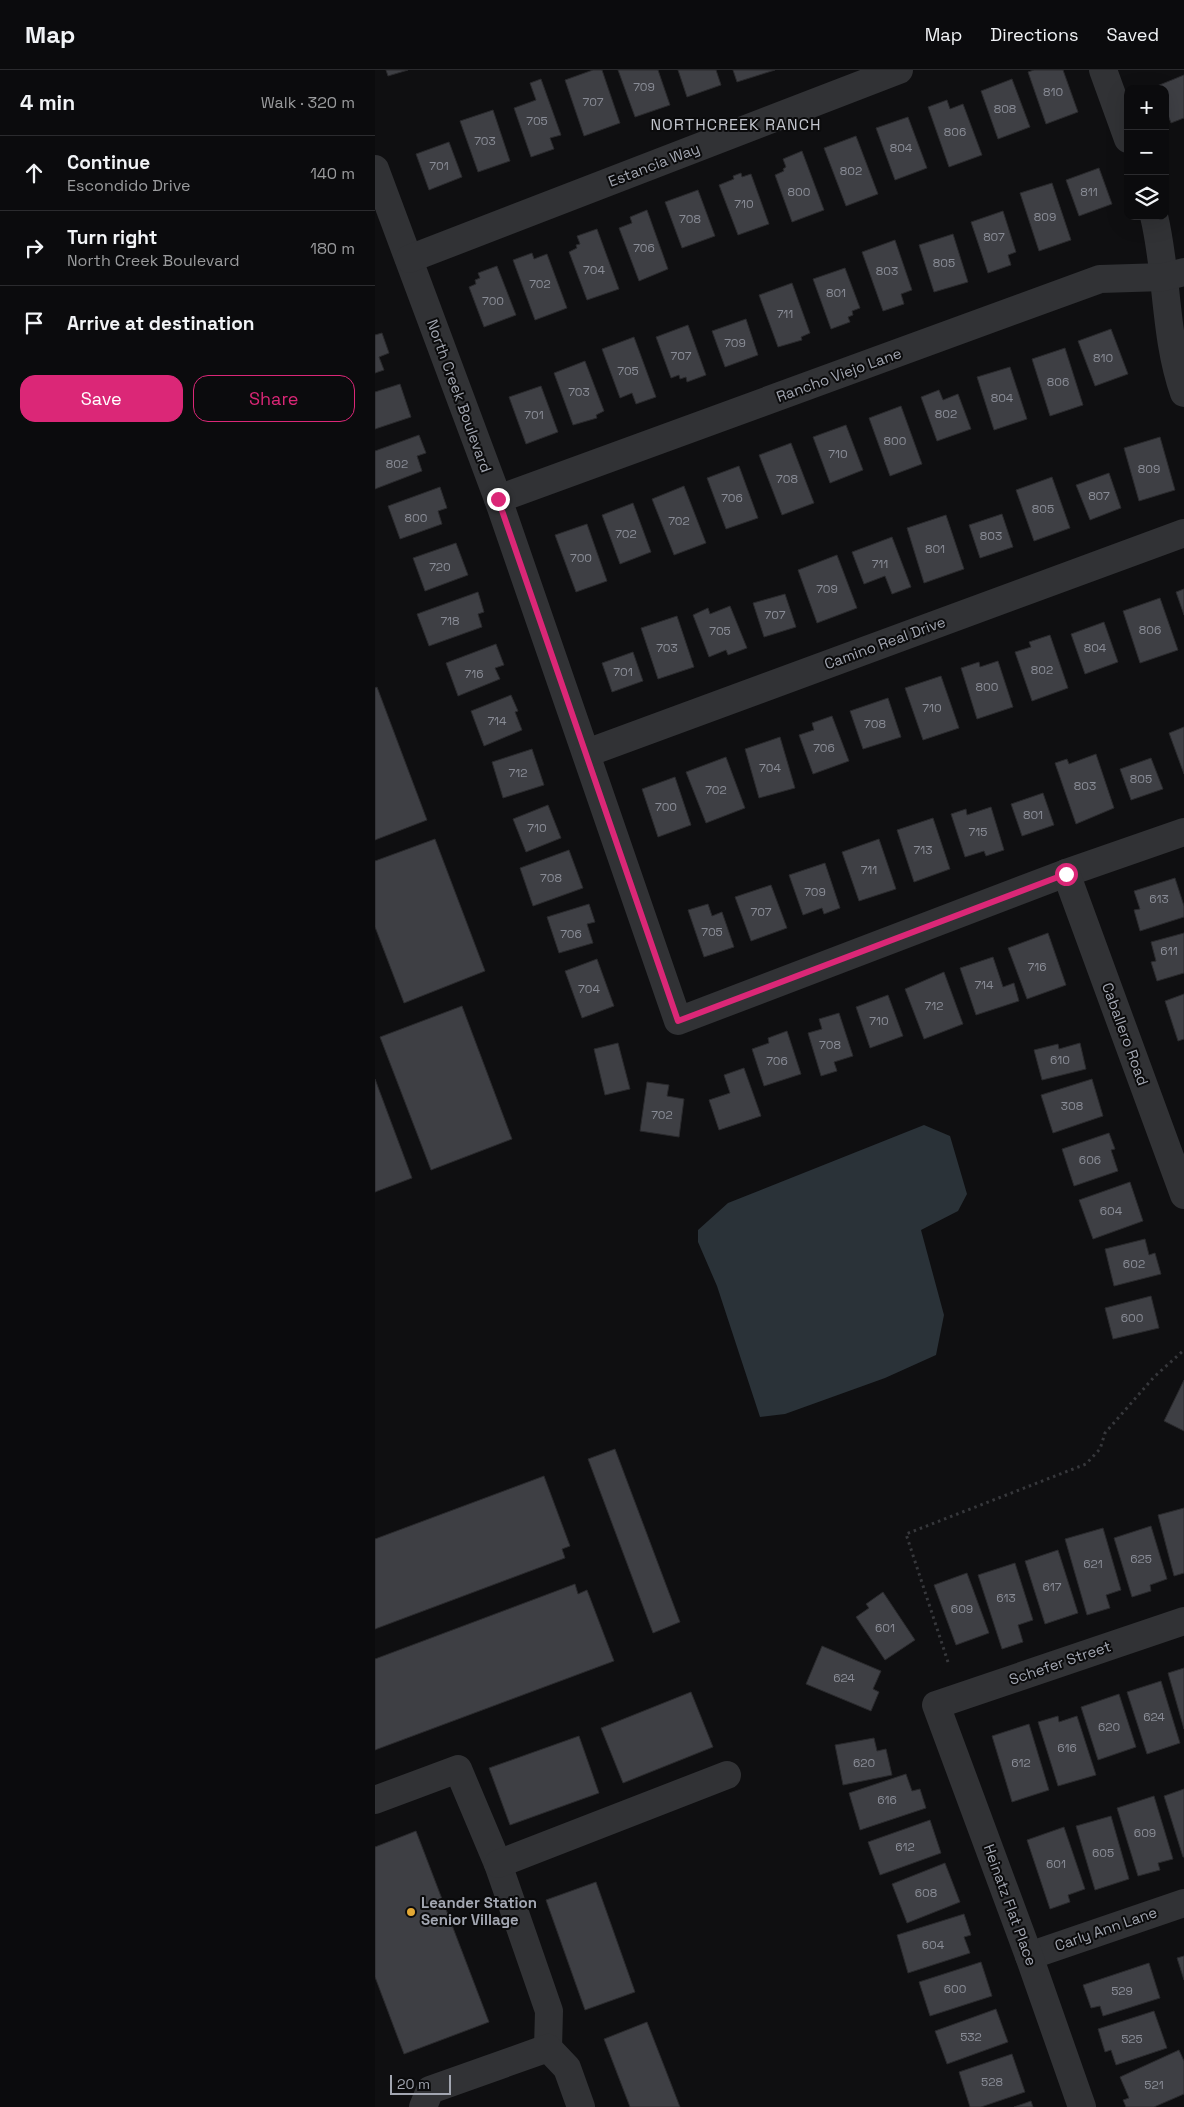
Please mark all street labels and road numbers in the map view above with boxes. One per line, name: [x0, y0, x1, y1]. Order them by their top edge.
street label: Estancia Way: [605, 138, 702, 191]
street label: North Creek Boulevard: [423, 317, 496, 475]
street label: Rancho Viejo Lane: [774, 343, 904, 406]
street label: Camino Real Drive: [822, 612, 948, 673]
street label: Caballero Road: [1098, 980, 1153, 1088]
street label: Schefer Street: [1006, 1636, 1113, 1689]
street label: Heinatz Flat Place: [980, 1841, 1041, 1968]
street label: Carly Ann Lane: [1052, 1902, 1160, 1955]

